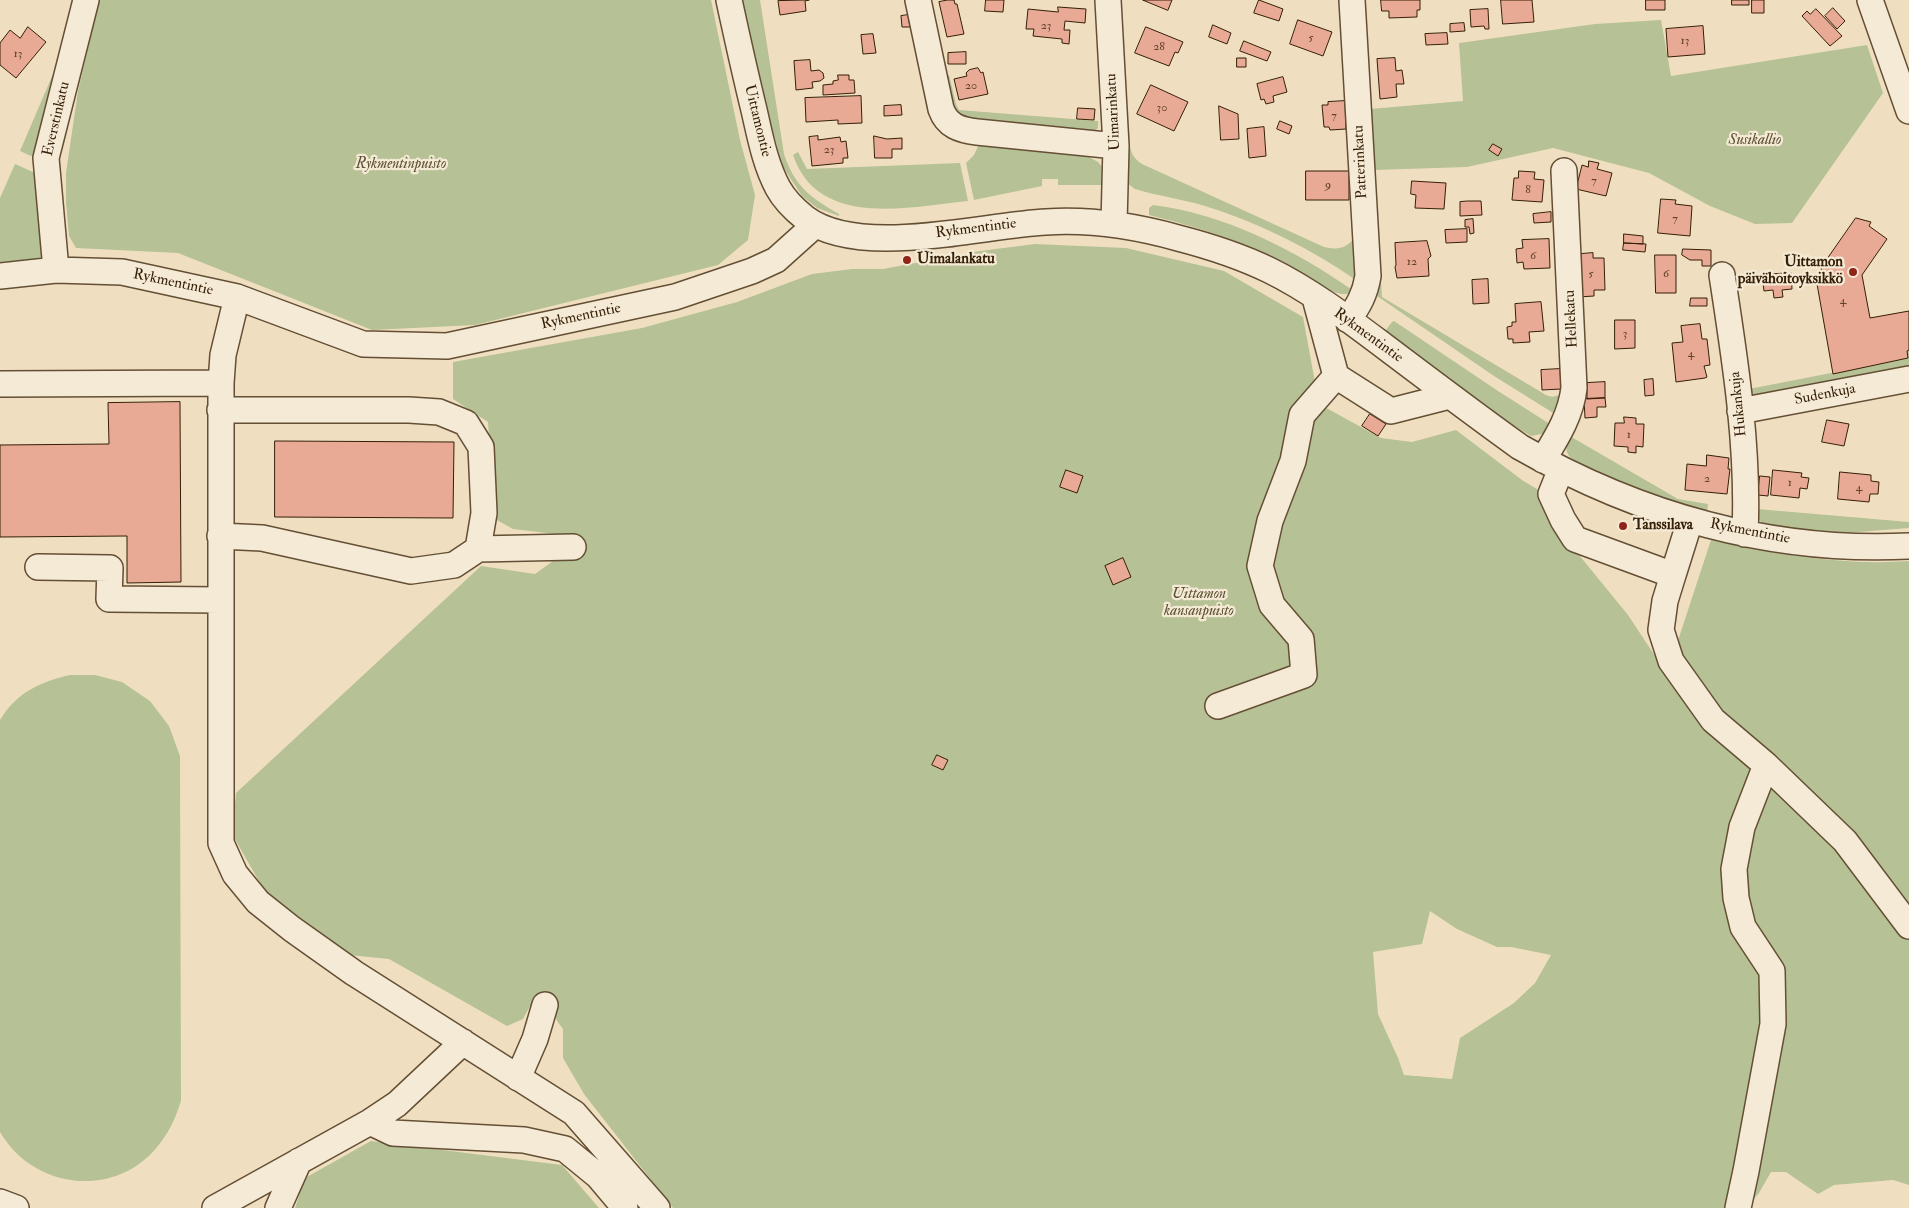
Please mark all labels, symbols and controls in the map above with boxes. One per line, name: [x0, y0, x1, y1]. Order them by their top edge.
house number: 23: [1041, 19, 1051, 33]
house number: 5: [1308, 31, 1314, 45]
house number: 13: [1681, 34, 1689, 48]
house number: 28: [1153, 40, 1165, 54]
house number: 13: [14, 47, 22, 61]
street label: Uimarinkatu: [1103, 73, 1125, 151]
house number: 20: [965, 79, 977, 93]
street label: Everstinkatu: [40, 80, 74, 158]
street label: Uittamontie: [739, 83, 775, 159]
house number: 30: [1157, 101, 1167, 115]
house number: 7: [1331, 109, 1337, 123]
street label: Patterinkatu: [1350, 125, 1372, 199]
park label: Susikallio: [1729, 132, 1781, 150]
house number: 23: [824, 143, 834, 157]
park label: Rykmentinpuisto: [356, 156, 446, 174]
house number: 7: [1591, 174, 1597, 188]
house number: 9: [1325, 178, 1331, 192]
house number: 8: [1525, 183, 1531, 197]
house number: 7: [1672, 212, 1678, 226]
street label: Rykmentintie: [935, 215, 1017, 243]
house number: 6: [1530, 249, 1536, 263]
place label: Uimalankatu: [917, 251, 995, 269]
marker: Uimalankatu: [901, 254, 913, 266]
place label: Uittamon päivähoitoyksikkö: [1738, 254, 1843, 289]
house number: 12: [1407, 255, 1417, 269]
street label: Rykmentintie: [131, 266, 215, 300]
marker: Uittamon päivähoitoyksikkö: [1847, 266, 1859, 278]
house number: 5: [1588, 267, 1594, 281]
house number: 6: [1663, 267, 1669, 281]
street label: Hellekatu: [1561, 289, 1583, 349]
house number: 4: [1840, 294, 1846, 308]
street label: Rykmentintie: [539, 300, 623, 334]
street label: Rykmentintie: [1330, 305, 1406, 367]
house number: 3: [1623, 327, 1627, 341]
house number: 4: [1688, 347, 1694, 361]
street label: Hukankuja: [1727, 371, 1751, 437]
street label: Sudenkuja: [1793, 380, 1857, 410]
house number: 1: [1627, 428, 1631, 442]
house number: 2: [1704, 472, 1710, 486]
house number: 1: [1788, 476, 1792, 490]
house number: 4: [1856, 481, 1862, 495]
street label: Rykmentintie: [1708, 515, 1792, 549]
place label: Tanssilava: [1633, 517, 1693, 535]
marker: Tanssilava: [1617, 520, 1629, 532]
park label: Uittamon kansanpuisto: [1164, 586, 1234, 621]

